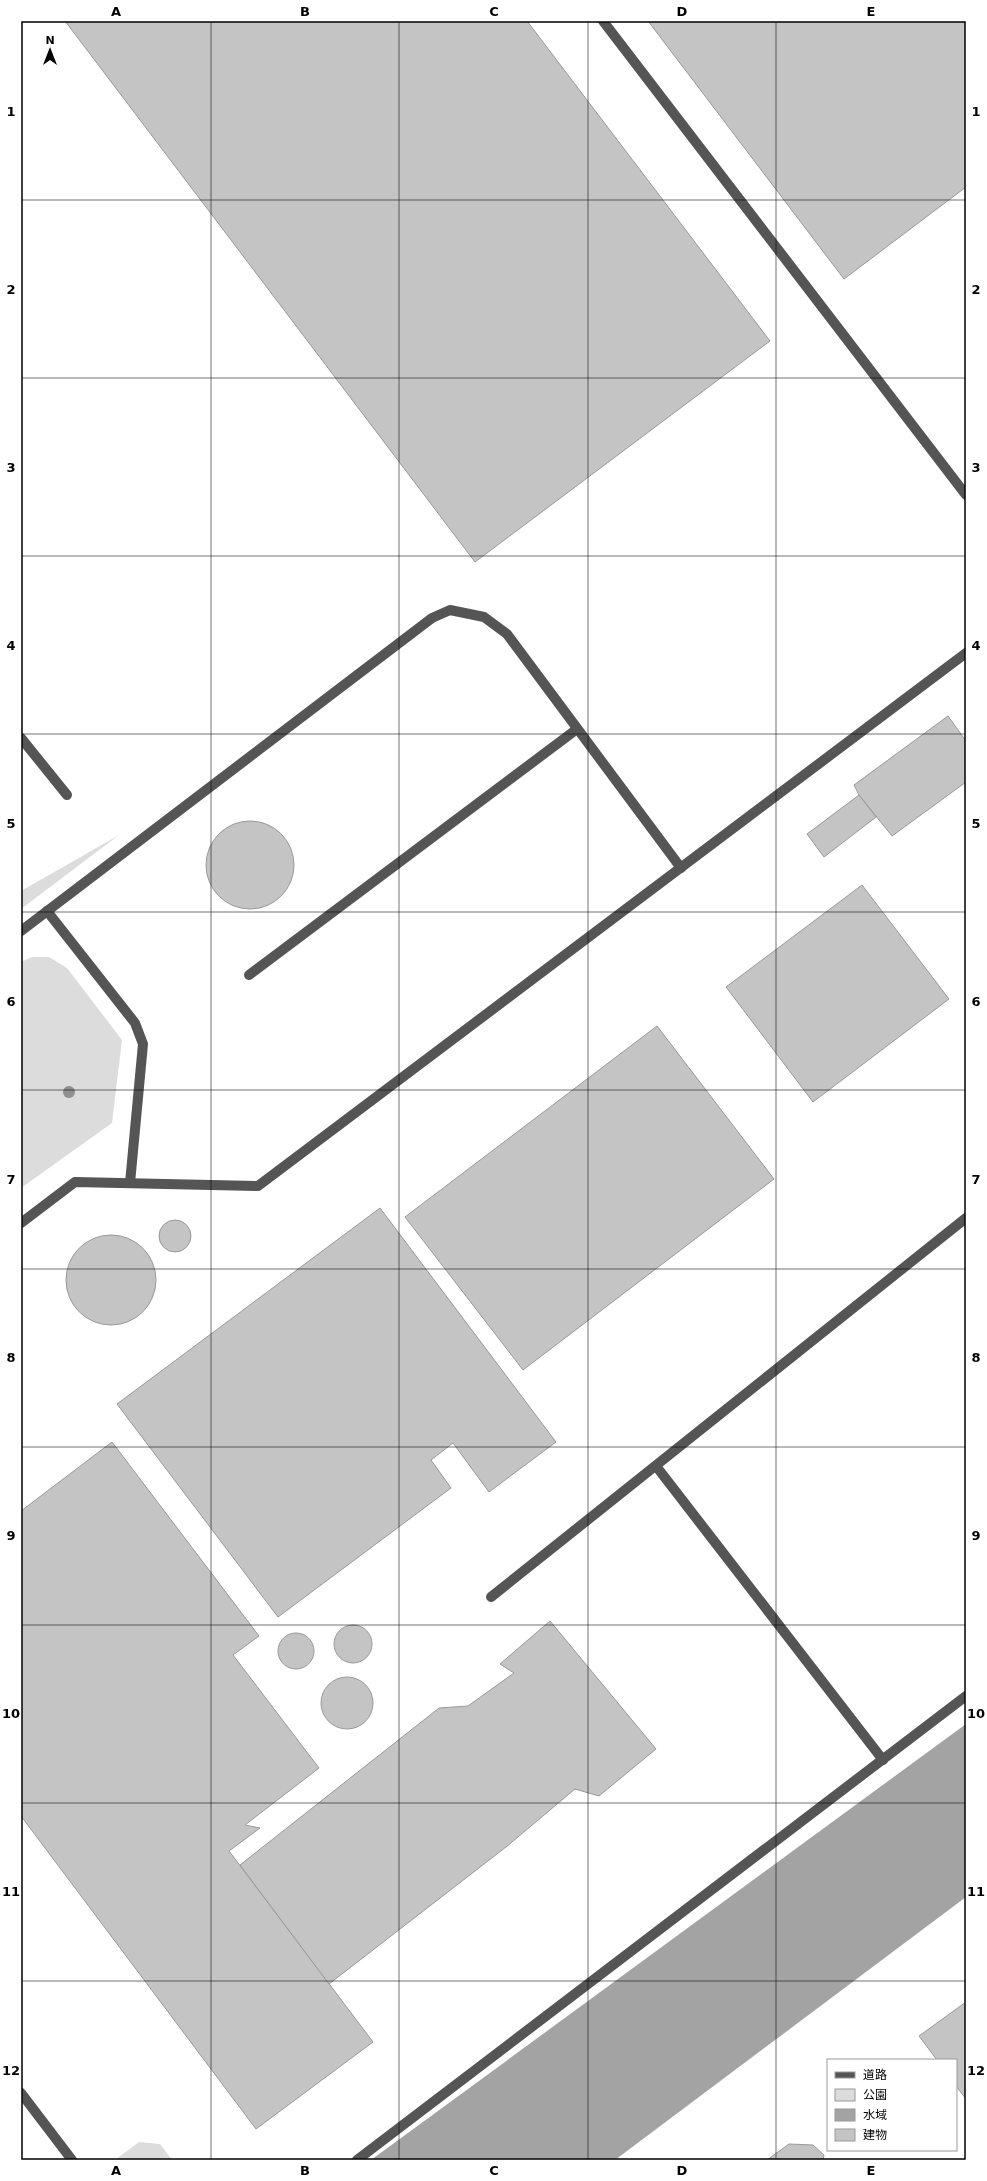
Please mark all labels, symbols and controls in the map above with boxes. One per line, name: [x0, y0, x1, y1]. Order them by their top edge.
text: A: [111, 4, 121, 19]
text: B: [300, 4, 310, 19]
text: C: [489, 4, 499, 19]
text: D: [677, 4, 688, 19]
text: E: [867, 4, 875, 19]
north arrow: [30, 30, 70, 70]
text: N: [45, 34, 55, 47]
text: 1: [6, 104, 16, 119]
text: 1: [971, 104, 981, 119]
text: 2: [6, 282, 16, 297]
text: 2: [971, 282, 981, 297]
text: 3: [6, 460, 16, 475]
text: 3: [971, 460, 981, 475]
text: 4: [6, 638, 16, 653]
text: 4: [971, 638, 981, 653]
text: 5: [6, 816, 16, 831]
text: 5: [971, 816, 981, 831]
text: 6: [6, 994, 16, 1009]
text: 6: [971, 994, 981, 1009]
text: 7: [6, 1172, 16, 1187]
text: 7: [971, 1172, 981, 1187]
text: 8: [6, 1350, 16, 1365]
text: 8: [971, 1350, 981, 1365]
text: 9: [6, 1528, 16, 1543]
text: 9: [971, 1528, 981, 1543]
text: 10: [2, 1706, 20, 1721]
text: 10: [967, 1706, 985, 1721]
text: 11: [2, 1884, 20, 1899]
text: 11: [967, 1884, 985, 1899]
legend: [827, 2059, 957, 2151]
text: 12: [2, 2063, 20, 2078]
text: 12: [967, 2063, 985, 2078]
text: 道路: [863, 2068, 887, 2082]
text: 公園: [863, 2088, 887, 2102]
text: 水域: [863, 2108, 887, 2122]
text: 建物: [863, 2128, 887, 2142]
text: A: [111, 2163, 121, 2178]
text: B: [300, 2163, 310, 2178]
text: C: [489, 2163, 499, 2178]
text: D: [677, 2163, 688, 2178]
text: E: [867, 2163, 875, 2178]

